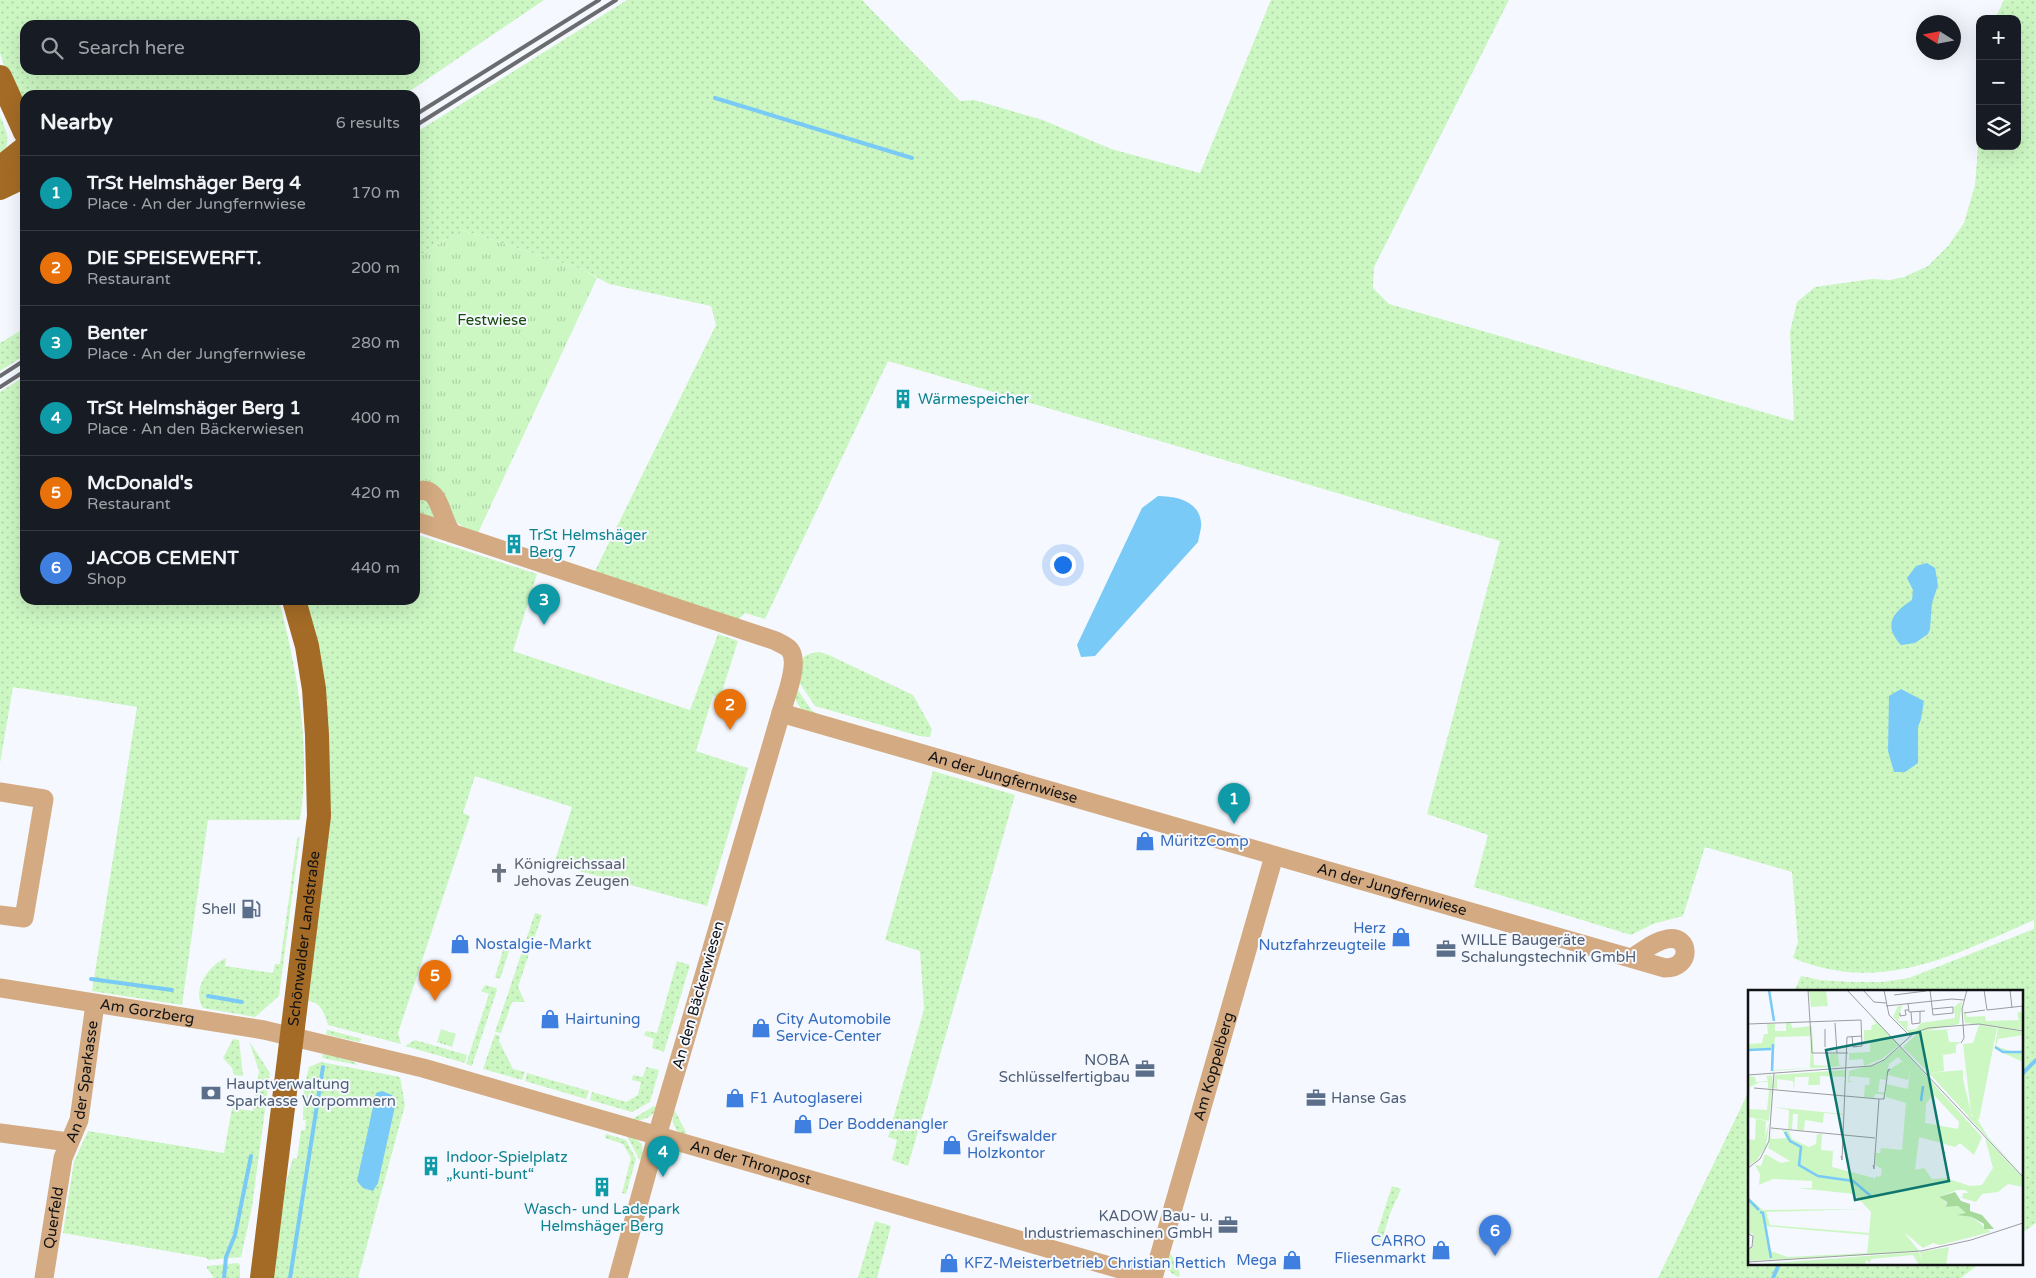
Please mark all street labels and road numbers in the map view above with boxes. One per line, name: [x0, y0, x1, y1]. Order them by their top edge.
street label: An der Jungfernwiese: [926, 747, 1080, 807]
street label: Schönwalder Landstraße: [284, 850, 324, 1027]
street label: An der Jungfernwiese: [1315, 859, 1469, 919]
street label: An den Bäckerwiesen: [668, 919, 728, 1071]
street label: Am Gorzberg: [99, 995, 196, 1028]
street label: Am Koppelberg: [1190, 1010, 1238, 1123]
street label: An der Sparkasse: [62, 1019, 102, 1145]
street label: An der Thronpost: [688, 1137, 814, 1189]
street label: Querfeld: [40, 1185, 67, 1250]

